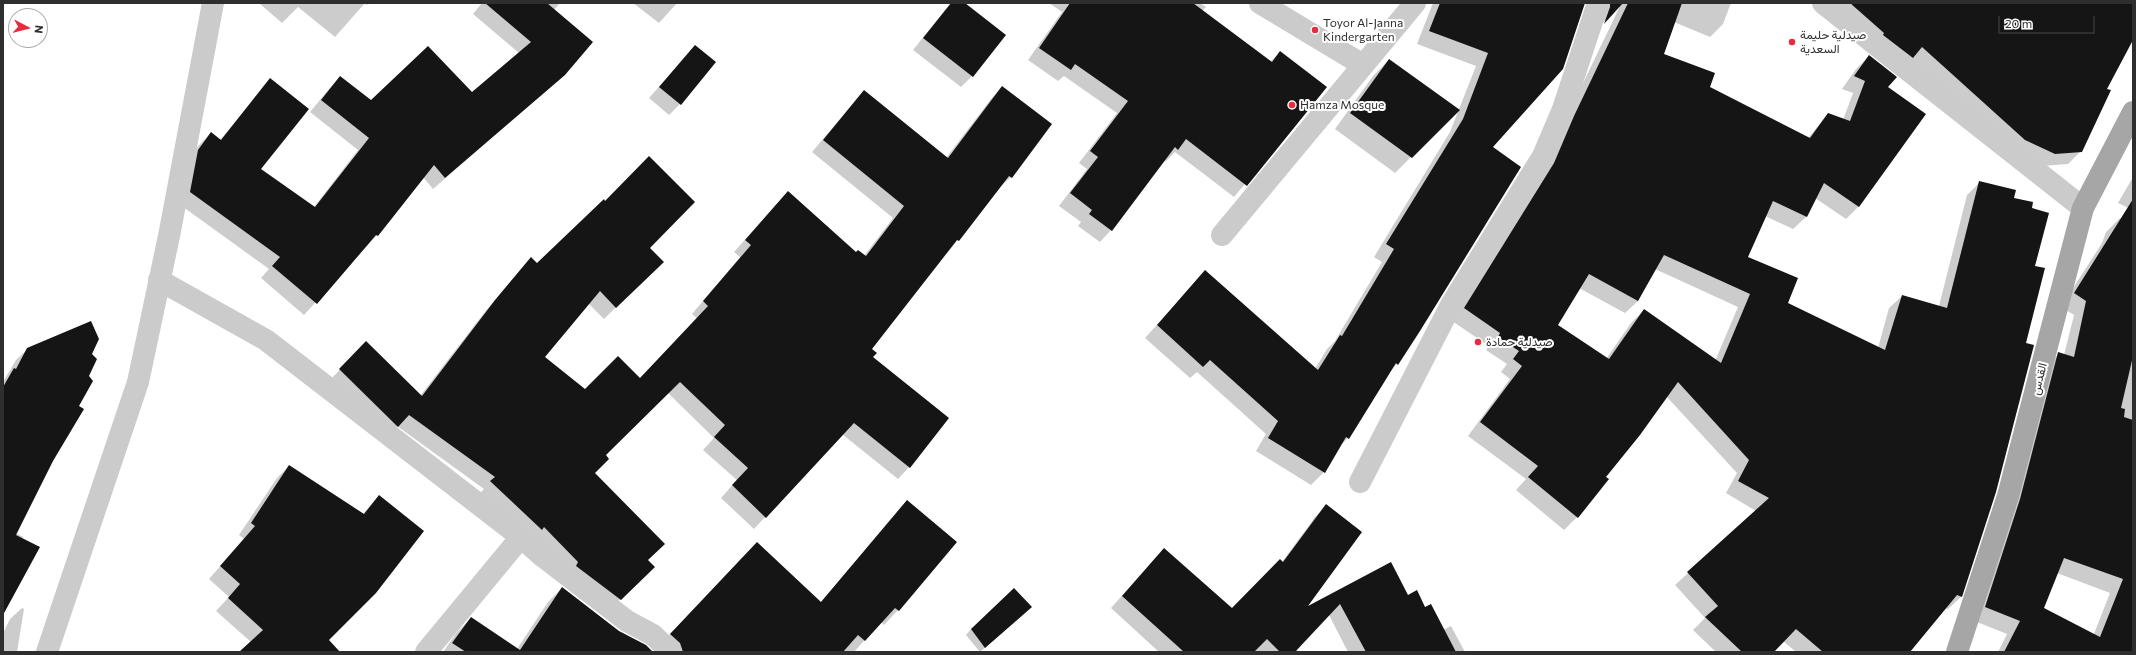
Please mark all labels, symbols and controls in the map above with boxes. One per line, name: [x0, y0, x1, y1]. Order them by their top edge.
north arrow: [8, 8, 48, 48]
scale bar: [2000, 8, 2097, 34]
place label: Toyor Al-Janna Kindergarten: [1323, 16, 1403, 44]
text: 20 m: [2005, 16, 2032, 30]
text: N: [32, 24, 46, 34]
marker: Toyor Al-Janna Kindergarten: [1310, 25, 1320, 35]
place label: صيدلية حليمة السعدية: [1800, 28, 1866, 56]
marker: صيدلية حليمة السعدية: [1787, 37, 1797, 47]
place label: Hamza Mosque: [1300, 98, 1384, 112]
marker: Hamza Mosque: [1287, 100, 1297, 110]
place label: صيدلية حمادة: [1486, 335, 1552, 349]
marker: صيدلية حمادة: [1473, 337, 1483, 347]
street label: القدس: [2028, 361, 2050, 397]

